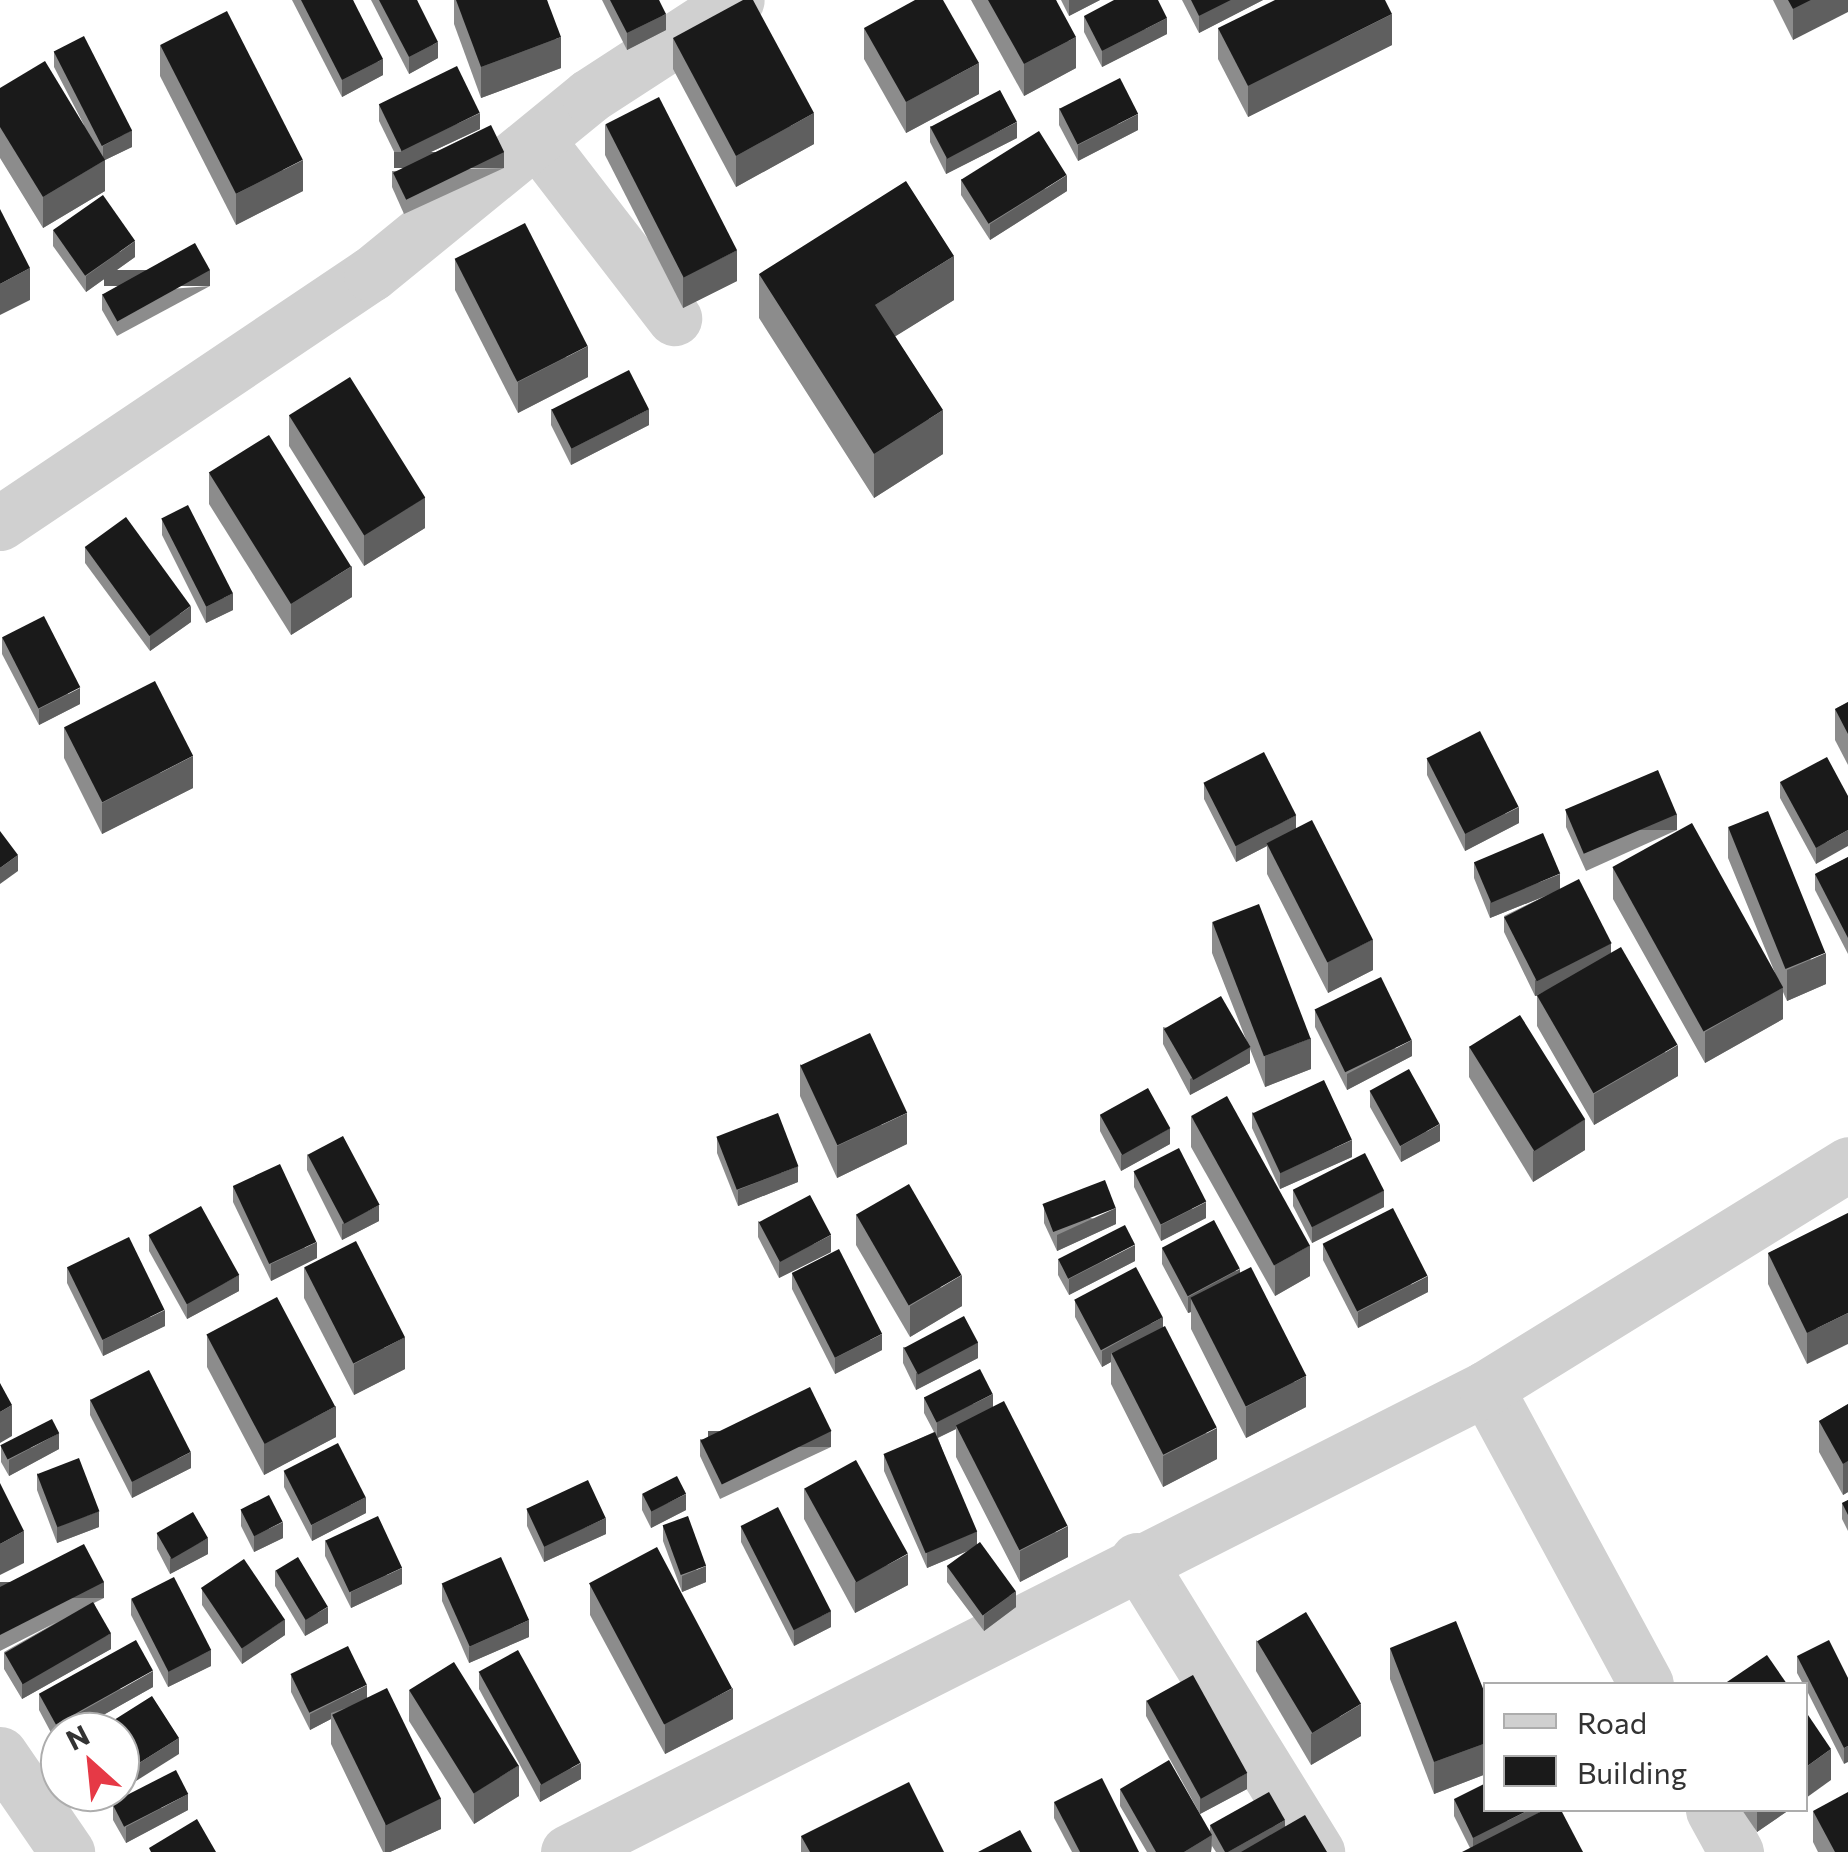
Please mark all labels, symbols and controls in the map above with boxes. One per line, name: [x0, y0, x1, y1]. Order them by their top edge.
legend: [1483, 1682, 1808, 1812]
text: Road: [1577, 1703, 1647, 1740]
north arrow: [40, 1712, 140, 1812]
text: N: [60, 1717, 94, 1757]
text: Building: [1577, 1753, 1687, 1790]

